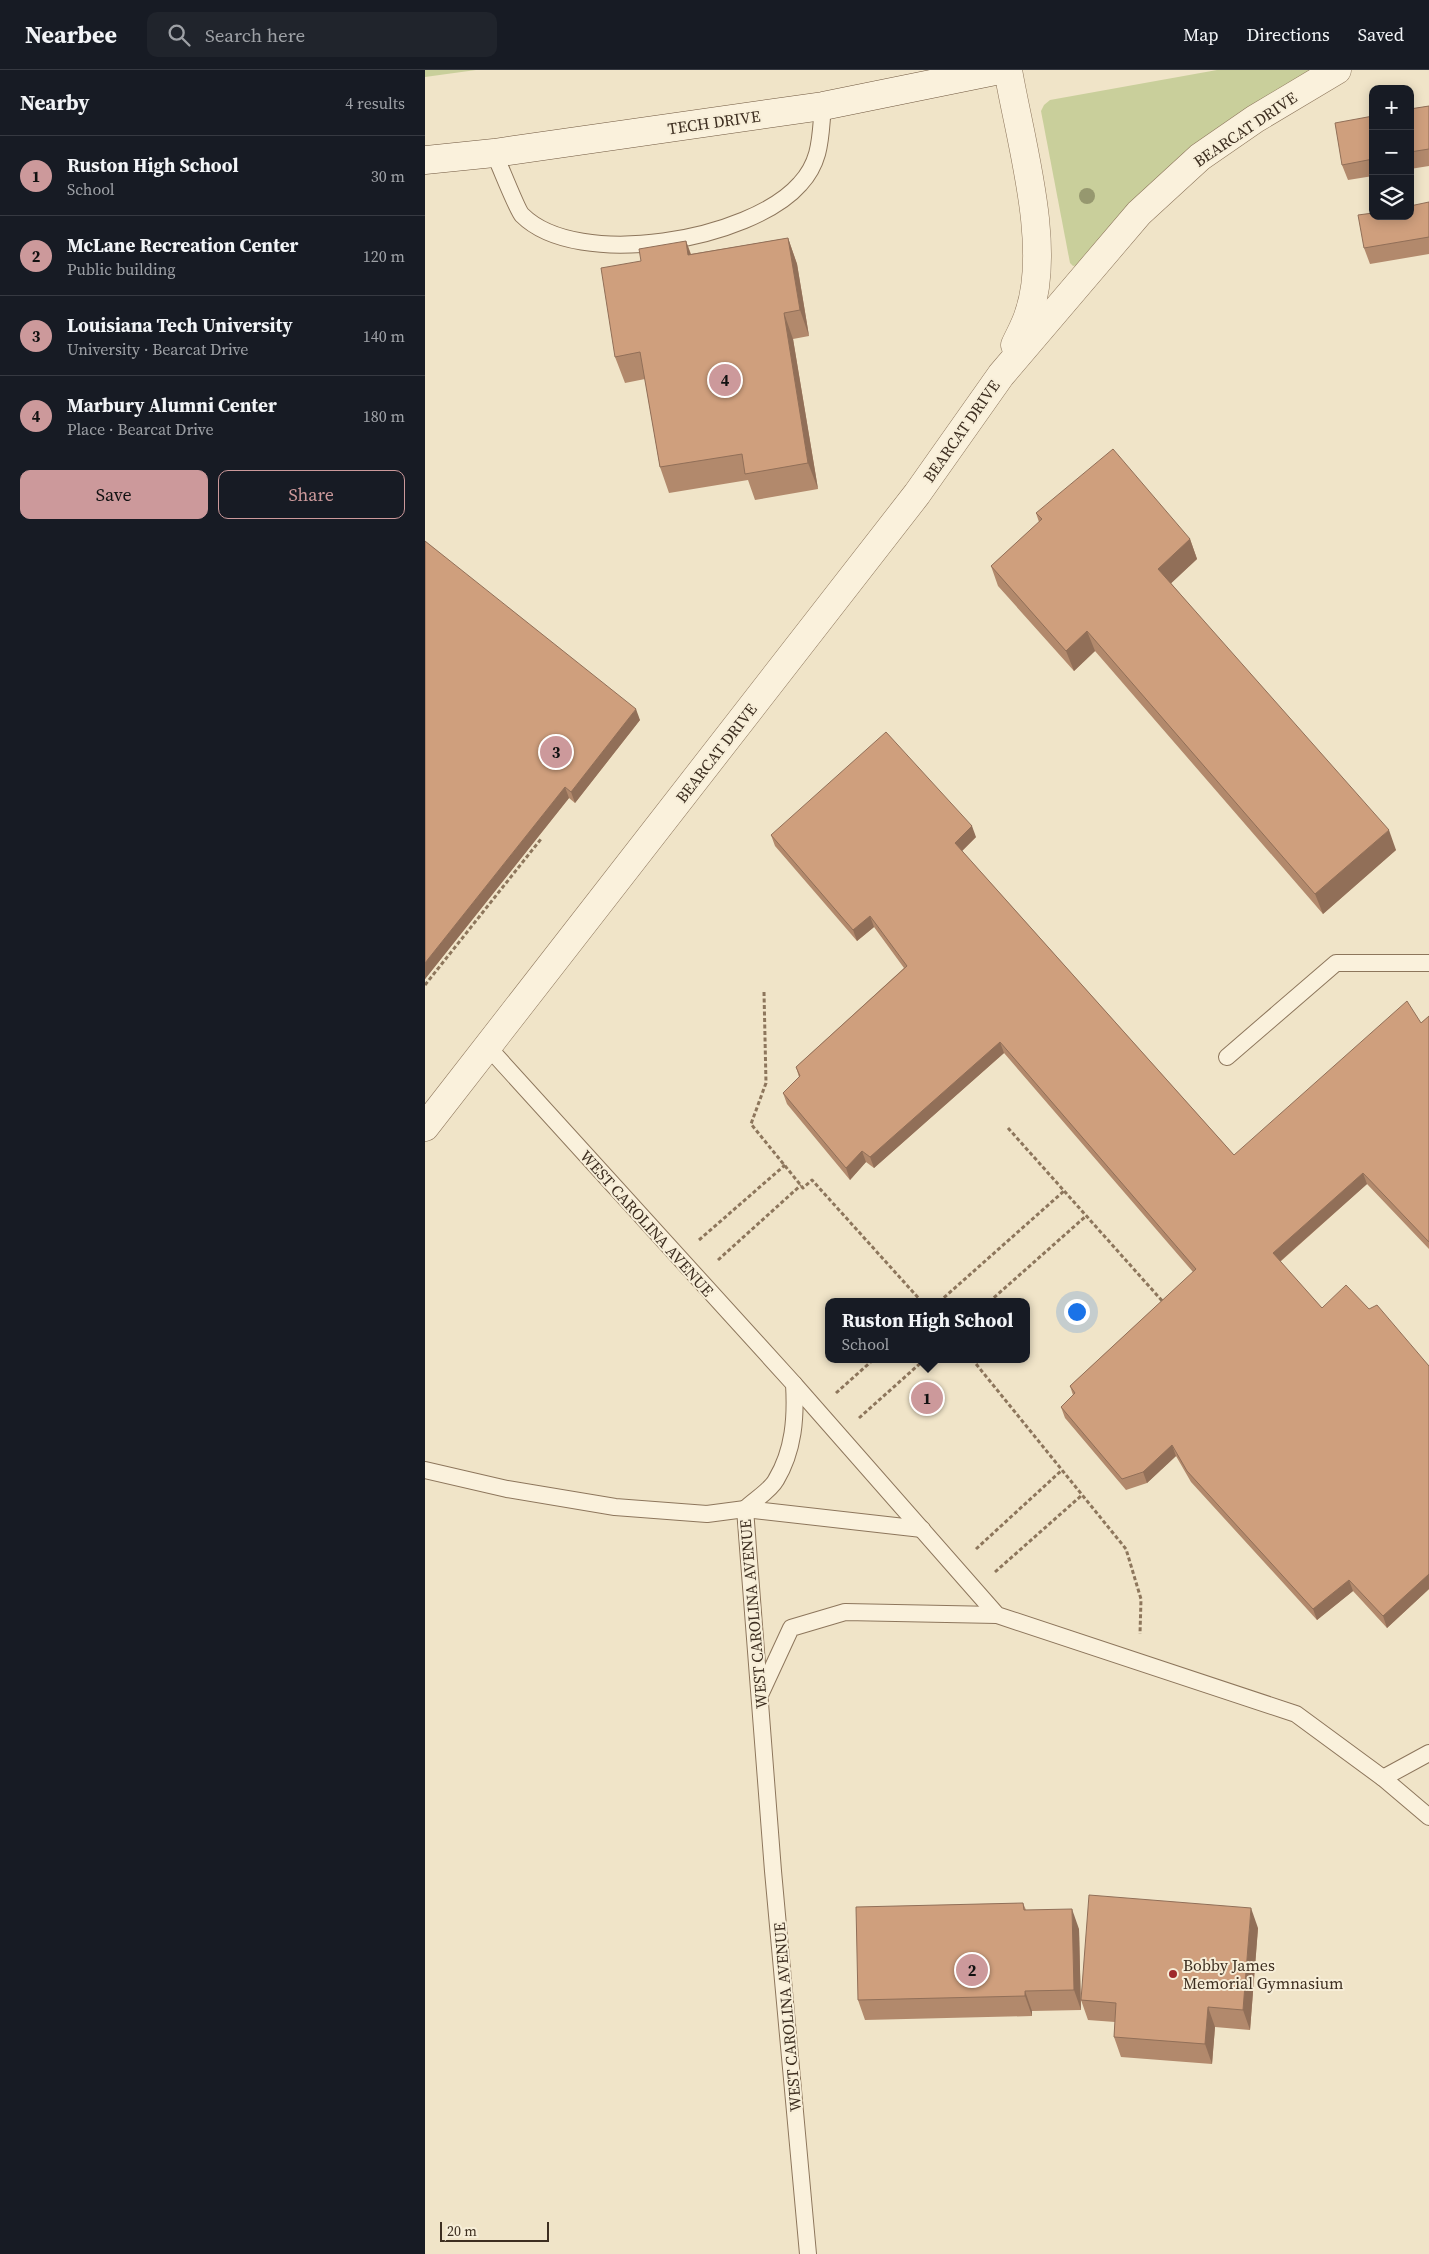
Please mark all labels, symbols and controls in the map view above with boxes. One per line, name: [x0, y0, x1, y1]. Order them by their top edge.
search box: [147, 12, 497, 57]
text: Nearbee: [25, 18, 117, 51]
icon: search: [165, 21, 193, 49]
text: Search here: [205, 22, 305, 48]
text: Map: [1183, 22, 1219, 47]
text: Directions: [1247, 22, 1330, 47]
text: Saved: [1358, 22, 1404, 47]
map controls: [1369, 85, 1414, 220]
button: +: [1369, 85, 1414, 130]
street label: BEARCAT DRIVE: [1189, 86, 1301, 172]
text: Nearby: [20, 88, 90, 117]
text: 4 results: [345, 92, 405, 114]
street label: TECH DRIVE: [666, 105, 762, 139]
button: −: [1369, 130, 1414, 175]
text: Ruston High School: [67, 152, 239, 178]
text: 1: [32, 165, 40, 187]
text: 30 m: [371, 165, 405, 187]
button: layers: [1369, 175, 1414, 220]
text: School: [67, 178, 115, 200]
text: McLane Recreation Center: [67, 232, 298, 258]
text: 2: [32, 245, 40, 267]
text: 120 m: [363, 245, 405, 267]
text: Public building: [67, 258, 176, 280]
text: Louisiana Tech University: [67, 312, 293, 338]
text: 3: [32, 325, 40, 347]
text: 140 m: [363, 325, 405, 347]
text: University · Bearcat Drive: [67, 338, 248, 360]
pin: 4: [709, 361, 741, 399]
street label: BEARCAT DRIVE: [917, 375, 1005, 487]
text: Marbury Alumni Center: [67, 392, 277, 418]
text: 4: [32, 405, 40, 427]
text: 180 m: [363, 405, 405, 427]
text: Place · Bearcat Drive: [67, 418, 214, 440]
button: Save: [20, 470, 208, 519]
button: Share: [218, 470, 405, 519]
street label: BEARCAT DRIVE: [670, 699, 762, 807]
pin: 3: [540, 733, 572, 771]
street label: WEST CAROLINA AVENUE: [575, 1145, 719, 1301]
popup: [825, 1298, 1030, 1363]
your location: [1064, 1299, 1090, 1325]
text: Ruston High School: [842, 1307, 1013, 1333]
text: School: [842, 1333, 889, 1355]
pin: 1: [911, 1379, 943, 1417]
street label: WEST CAROLINA AVENUE: [734, 1518, 772, 1710]
street label: WEST CAROLINA AVENUE: [768, 1921, 806, 2113]
pin: 2: [956, 1951, 988, 1989]
place label: Bobby James Memorial Gymnasium: [1183, 1954, 1343, 1994]
marker: Bobby James Memorial Gymnasium: [1167, 1968, 1179, 1980]
scale bar: [440, 2219, 549, 2242]
text: 20 m: [447, 2221, 477, 2241]

